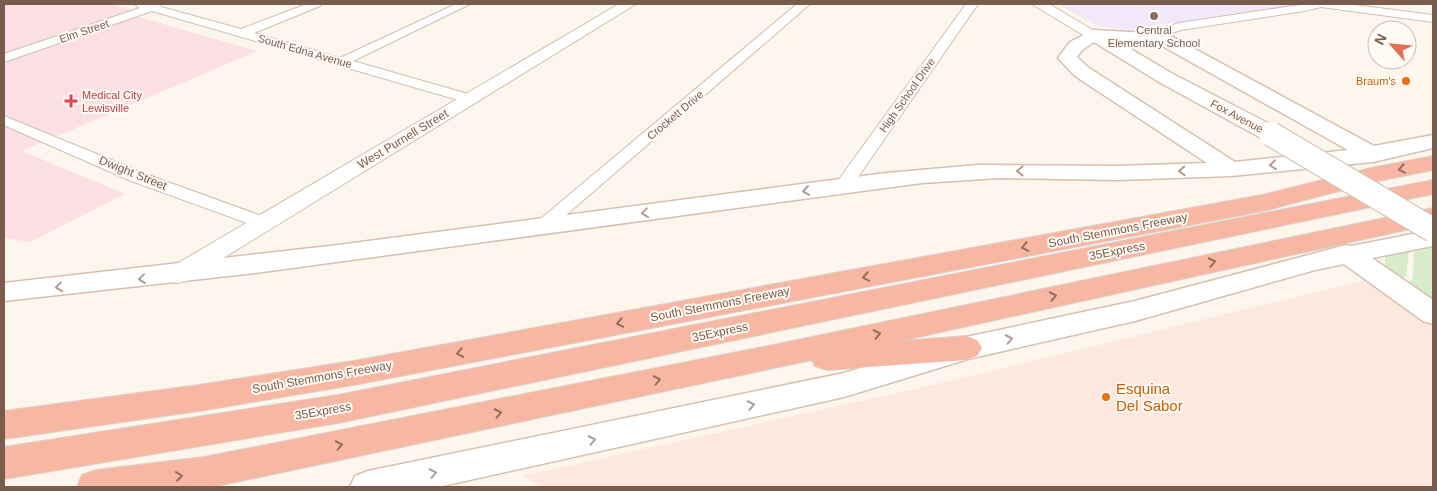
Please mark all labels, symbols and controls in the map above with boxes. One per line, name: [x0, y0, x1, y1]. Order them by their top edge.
marker: Central Elementary School: [1148, 10, 1160, 22]
street label: Elm Street: [58, 17, 110, 45]
north arrow: [1367, 20, 1417, 70]
place label: Central Elementary School: [1108, 24, 1200, 49]
text: N: [1371, 31, 1390, 47]
street label: South Edna Avenue: [257, 32, 353, 70]
street label: High School Drive: [877, 55, 937, 135]
place label: Braum's: [1356, 75, 1396, 87]
marker: Braum's: [1400, 75, 1412, 87]
street label: Crockett Drive: [644, 88, 706, 142]
place label: Medical City Lewisville: [82, 89, 142, 114]
marker: Medical City Lewisville: [64, 94, 78, 108]
street label: Fox Avenue: [1209, 97, 1265, 135]
street label: West Purnell Street: [355, 106, 451, 172]
street label: Dwight Street: [97, 153, 170, 193]
one-way arrow: [1268, 159, 1276, 170]
one-way arrow: [1398, 163, 1407, 174]
one-way arrow: [1015, 166, 1023, 176]
one-way arrow: [1178, 166, 1186, 176]
one-way arrow: [802, 185, 810, 196]
one-way arrow: [640, 207, 649, 217]
street label: South Stemmons Freeway: [1047, 210, 1189, 250]
street label: 35Express: [1088, 239, 1146, 263]
one-way arrow: [1021, 241, 1030, 252]
one-way arrow: [1208, 258, 1217, 268]
one-way arrow: [861, 271, 870, 281]
one-way arrow: [138, 273, 146, 284]
one-way arrow: [55, 281, 63, 292]
street label: South Stemmons Freeway: [649, 284, 791, 324]
one-way arrow: [1049, 291, 1058, 302]
one-way arrow: [615, 317, 624, 327]
street label: 35Express: [691, 319, 749, 345]
one-way arrow: [873, 329, 882, 340]
one-way arrow: [1005, 334, 1014, 345]
one-way arrow: [456, 347, 465, 357]
street label: South Stemmons Freeway: [251, 358, 393, 396]
one-way arrow: [653, 376, 662, 386]
place label: Esquina Del Sabor: [1116, 380, 1183, 414]
marker: Esquina Del Sabor: [1100, 391, 1112, 403]
street label: 35Express: [294, 399, 352, 423]
one-way arrow: [746, 401, 755, 411]
one-way arrow: [494, 408, 503, 419]
one-way arrow: [587, 435, 596, 445]
one-way arrow: [334, 441, 343, 451]
one-way arrow: [428, 469, 437, 479]
one-way arrow: [176, 471, 184, 482]

